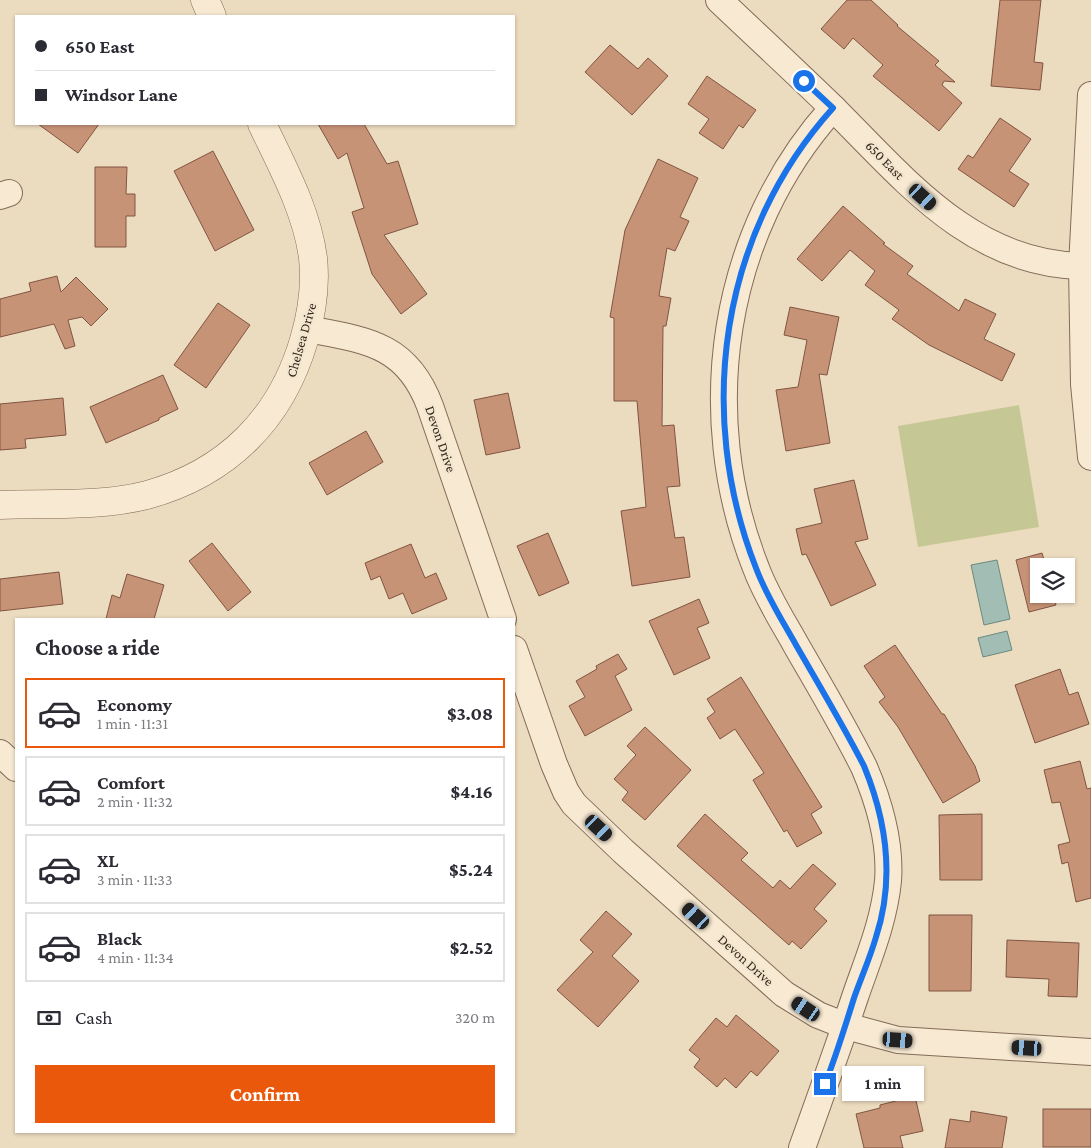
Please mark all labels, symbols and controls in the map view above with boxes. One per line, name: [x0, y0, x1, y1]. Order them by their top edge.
text: 650 East: [65, 36, 134, 57]
route start: [793, 70, 815, 92]
text: Windsor Lane: [65, 84, 178, 105]
street label: 650 East: [862, 137, 908, 183]
car: [906, 181, 939, 213]
street label: Chelsea Drive: [283, 301, 319, 379]
street label: Devon Drive: [422, 404, 460, 474]
map controls: [1030, 558, 1075, 603]
button: layers: [1030, 558, 1075, 603]
text: Choose a ride: [35, 635, 160, 660]
icon: car: [37, 691, 82, 736]
text: Economy: [97, 694, 172, 715]
text: $3.08: [447, 703, 493, 724]
text: 1 min · 11:31: [97, 715, 168, 732]
icon: car: [37, 769, 82, 814]
text: Comfort: [97, 772, 165, 793]
text: $4.16: [450, 781, 493, 802]
text: 2 min · 11:32: [97, 793, 173, 810]
car: [582, 812, 615, 844]
icon: car: [37, 847, 82, 892]
text: XL: [97, 850, 119, 871]
text: $5.24: [449, 859, 493, 880]
text: 3 min · 11:33: [97, 871, 172, 888]
car: [679, 900, 712, 932]
icon: car: [37, 925, 82, 970]
text: Black: [97, 928, 142, 949]
street label: Devon Drive: [715, 931, 777, 989]
text: $2.52: [450, 937, 493, 958]
text: 4 min · 11:34: [97, 949, 174, 966]
car: [789, 994, 822, 1024]
icon: cash: [35, 1004, 63, 1032]
text: Cash: [75, 1007, 113, 1028]
text: 320 m: [455, 1009, 495, 1026]
car: [882, 1031, 913, 1049]
car: [1011, 1040, 1042, 1056]
button: Confirm: [35, 1065, 495, 1123]
callout: 1 min: [842, 1066, 925, 1102]
route end: [814, 1073, 836, 1095]
text: 1 min: [865, 1075, 901, 1092]

